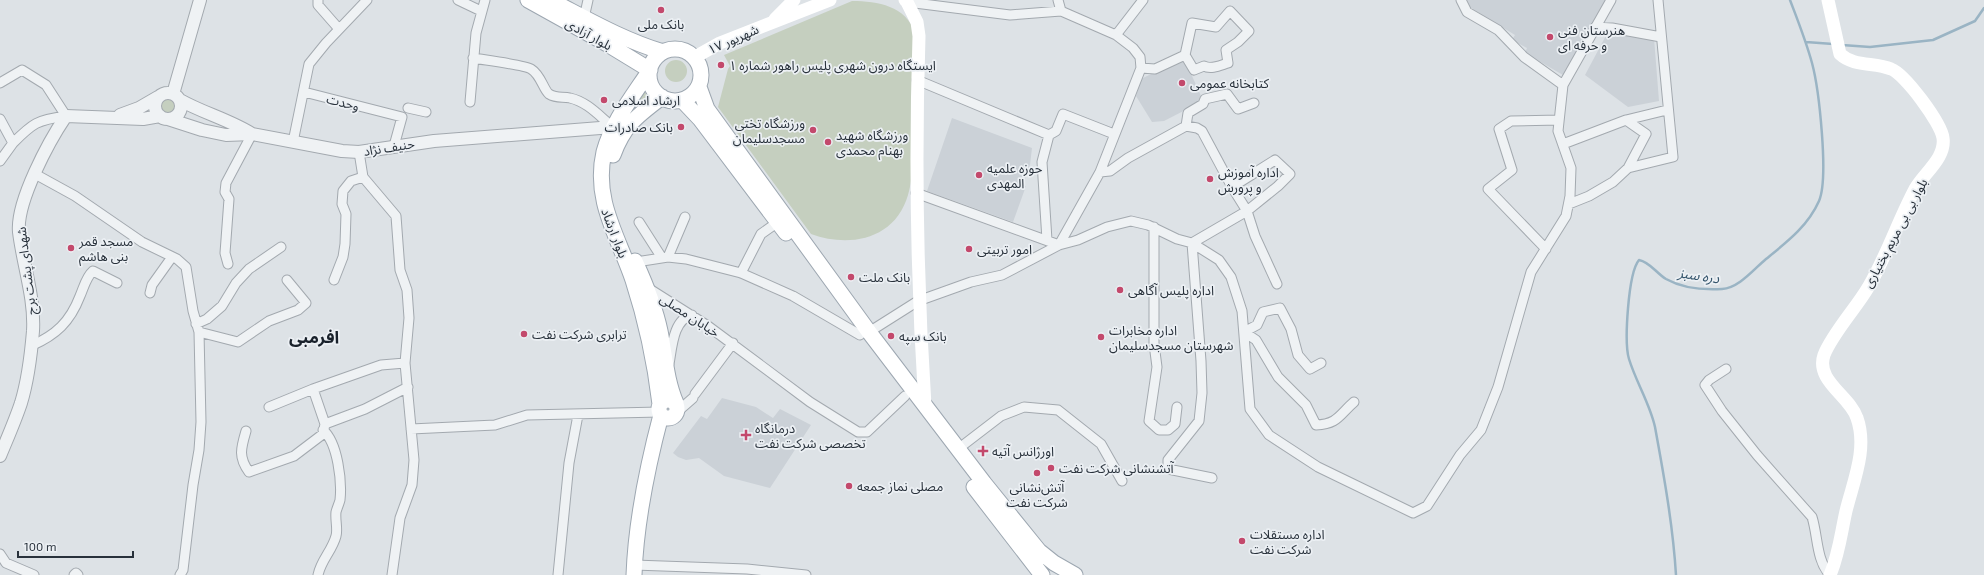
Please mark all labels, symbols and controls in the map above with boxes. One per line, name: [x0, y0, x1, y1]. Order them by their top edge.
marker: بانک ملی: [656, 5, 666, 15]
street label: بلوار آزادی: [562, 15, 615, 54]
place label: بانک ملی: [638, 16, 684, 33]
street label: ۱۷ شهریور: [705, 21, 761, 58]
place label: هنرستان فنی و حرفه ای: [1558, 22, 1625, 54]
marker: هنرستان فنی و حرفه ای: [1545, 32, 1555, 42]
place label: ایستگاه درون شهری پلیس راهور شماره ۱: [729, 57, 936, 75]
marker: ایستگاه درون شهری پلیس راهور شماره ۱: [716, 60, 726, 70]
place label: کتابخانه عمومی: [1190, 75, 1269, 92]
marker: کتابخانه عمومی: [1177, 78, 1187, 88]
street label: وحدت: [325, 90, 361, 114]
place label: ارشاد اسلامی: [612, 92, 680, 109]
marker: ارشاد اسلامی: [599, 95, 609, 105]
place label: ورزشگاه تختی مسجدسلیمان: [733, 115, 805, 147]
place label: بانک صادرات: [604, 119, 673, 135]
marker: بانک صادرات: [676, 122, 686, 132]
marker: ورزشگاه تختی مسجدسلیمان: [808, 125, 818, 135]
place label: ورزشگاه شهید بهنام محمدی: [836, 127, 908, 160]
street label: حنیف نژاد: [362, 135, 416, 159]
marker: ورزشگاه شهید بهنام محمدی: [823, 137, 833, 147]
place label: حوزه علمیه المهدی: [987, 160, 1043, 192]
place label: اداره آموزش و پرورش: [1218, 164, 1279, 197]
marker: حوزه علمیه المهدی: [974, 170, 984, 180]
marker: اداره آموزش و پرورش: [1205, 174, 1215, 184]
street label: بلوار بی بی مریم بختیاری: [1859, 175, 1933, 292]
street label: بلوار ارشاد: [598, 206, 632, 260]
street label: شهدای پشت برج: [13, 226, 42, 316]
place label: مسجد قمر بنی هاشم: [78, 233, 134, 267]
place label: امور تربیتی: [977, 241, 1032, 258]
marker: مسجد قمر بنی هاشم: [66, 243, 76, 253]
marker: امور تربیتی: [964, 244, 974, 254]
water label: دره سبز: [1676, 263, 1721, 288]
place label: بانک ملت: [859, 269, 910, 285]
marker: بانک ملت: [846, 272, 856, 282]
place label: اداره پلیس آگاهی: [1128, 282, 1214, 300]
marker: اداره پلیس آگاهی: [1115, 285, 1125, 295]
street label: خیابان مصلی: [657, 290, 723, 341]
place label: اداره مخابرات شهرستان مسجدسلیمان: [1109, 322, 1233, 354]
district label: افرمبی: [289, 326, 339, 347]
place label: ترابری شرکت نفت: [532, 326, 627, 343]
place label: بانک سپه: [899, 328, 947, 346]
marker: ترابری شرکت نفت: [519, 329, 529, 339]
marker: بانک سپه: [886, 331, 896, 341]
marker: اداره مخابرات شهرستان مسجدسلیمان: [1096, 332, 1106, 342]
place label: درمانگاه تخصصی شرکت نفت: [755, 420, 866, 452]
marker: درمانگاه تخصصی شرکت نفت: [740, 429, 752, 441]
place label: اورژانس آتیه: [992, 443, 1054, 460]
marker: اورژانس آتیه: [977, 445, 989, 457]
place label: آتشنشانی شرکت نفت: [1059, 460, 1175, 477]
marker: آتشنشانی شرکت نفت: [1046, 463, 1056, 473]
marker: آتش‌نشانی شرکت نفت: [1032, 468, 1042, 478]
place label: مصلی نماز جمعه: [857, 478, 943, 495]
place label: آتش‌نشانی شرکت نفت: [1006, 479, 1068, 510]
marker: مصلی نماز جمعه: [844, 481, 854, 491]
place label: اداره مستقلات شرکت نفت: [1250, 526, 1325, 557]
scale bar: [18, 533, 133, 559]
marker: اداره مستقلات شرکت نفت: [1237, 536, 1247, 546]
text: 100 m: [24, 539, 56, 553]

